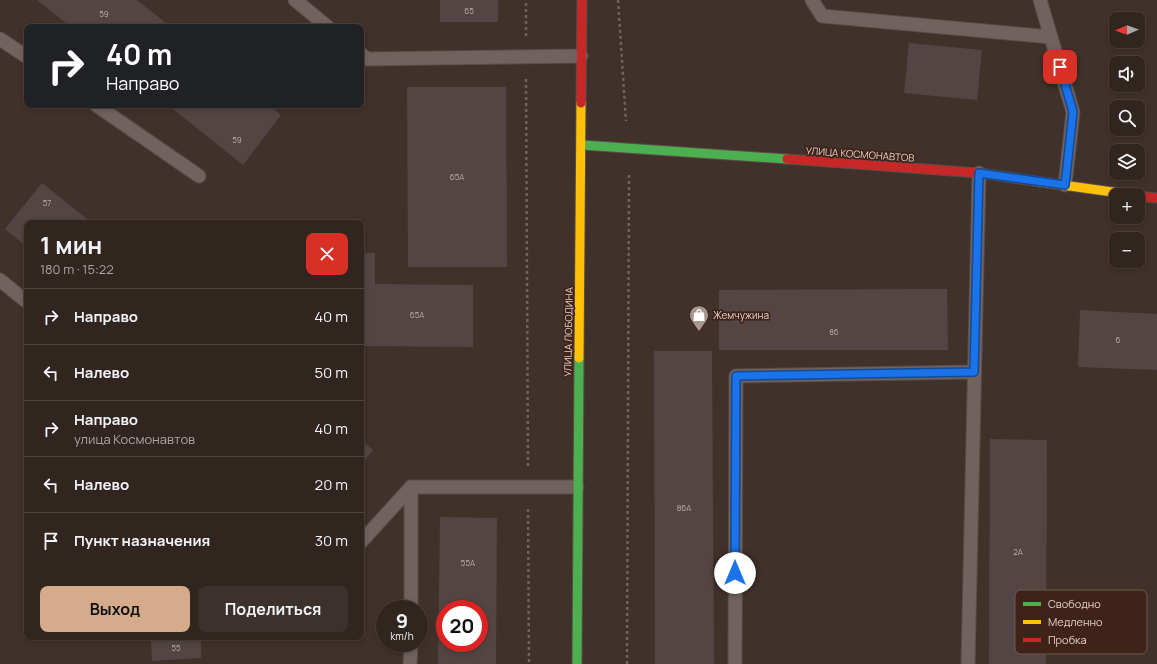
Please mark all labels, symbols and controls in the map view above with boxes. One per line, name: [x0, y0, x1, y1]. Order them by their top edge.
house number: 65: [464, 5, 474, 16]
house number: 59: [99, 8, 109, 19]
north arrow: [1109, 12, 1145, 48]
map controls: [1109, 12, 1145, 268]
text: 40 m: [106, 35, 172, 73]
icon: right: [40, 40, 92, 92]
pin: [1043, 50, 1077, 84]
icon: arrive: [1049, 56, 1071, 78]
button: sound: [1109, 56, 1145, 92]
text: Направо: [106, 71, 180, 95]
button: search: [1109, 100, 1145, 136]
house number: 59: [232, 134, 242, 145]
street label: УЛИЦА КОСМОНАВТОВ: [805, 143, 915, 165]
button: layers: [1109, 144, 1145, 180]
house number: 65А: [450, 171, 464, 182]
button: +: [1109, 188, 1145, 224]
house number: 57: [43, 197, 51, 208]
text: 1 мин: [40, 228, 102, 261]
button: −: [1109, 232, 1145, 268]
button: close: [306, 233, 348, 275]
text: 180 m · 15:22: [40, 260, 114, 278]
street label: УЛИЦА ЛОБОДИНА: [560, 286, 576, 377]
shop icon: Жемчужина: [688, 304, 710, 332]
icon: right: [40, 306, 62, 328]
text: Направо: [74, 306, 138, 327]
text: 40 m: [314, 306, 348, 327]
place label: Жемчужина: [713, 308, 769, 322]
house number: 65А: [410, 309, 424, 320]
house number: 86: [829, 326, 839, 337]
house number: 6: [1116, 334, 1121, 345]
icon: left: [40, 362, 62, 384]
text: Налево: [74, 362, 129, 383]
text: 50 m: [314, 362, 348, 383]
text: Направо: [74, 409, 138, 430]
icon: right: [40, 418, 62, 440]
text: 40 m: [314, 418, 348, 439]
text: улица Космонавтов: [74, 430, 195, 448]
icon: left: [40, 474, 62, 496]
text: Налево: [74, 474, 129, 495]
text: 20 m: [315, 474, 348, 495]
house number: 86А: [677, 502, 691, 513]
icon: arrive: [40, 530, 62, 552]
text: Пункт назначения: [74, 530, 210, 551]
text: 30 m: [315, 530, 348, 551]
house number: 2А: [1013, 546, 1023, 557]
position arrow: [714, 552, 756, 594]
house number: 55А: [461, 557, 475, 568]
button: Выход: [40, 586, 190, 632]
button: Поделиться: [198, 586, 348, 632]
legend: [1015, 590, 1147, 654]
text: Свободно: [1048, 596, 1101, 611]
speed limit sign: 20: [436, 600, 488, 652]
text: 9: [396, 607, 408, 634]
text: Медленно: [1048, 614, 1103, 629]
text: km/h: [390, 629, 414, 643]
text: Пробка: [1048, 632, 1087, 647]
house number: 55: [171, 642, 181, 653]

